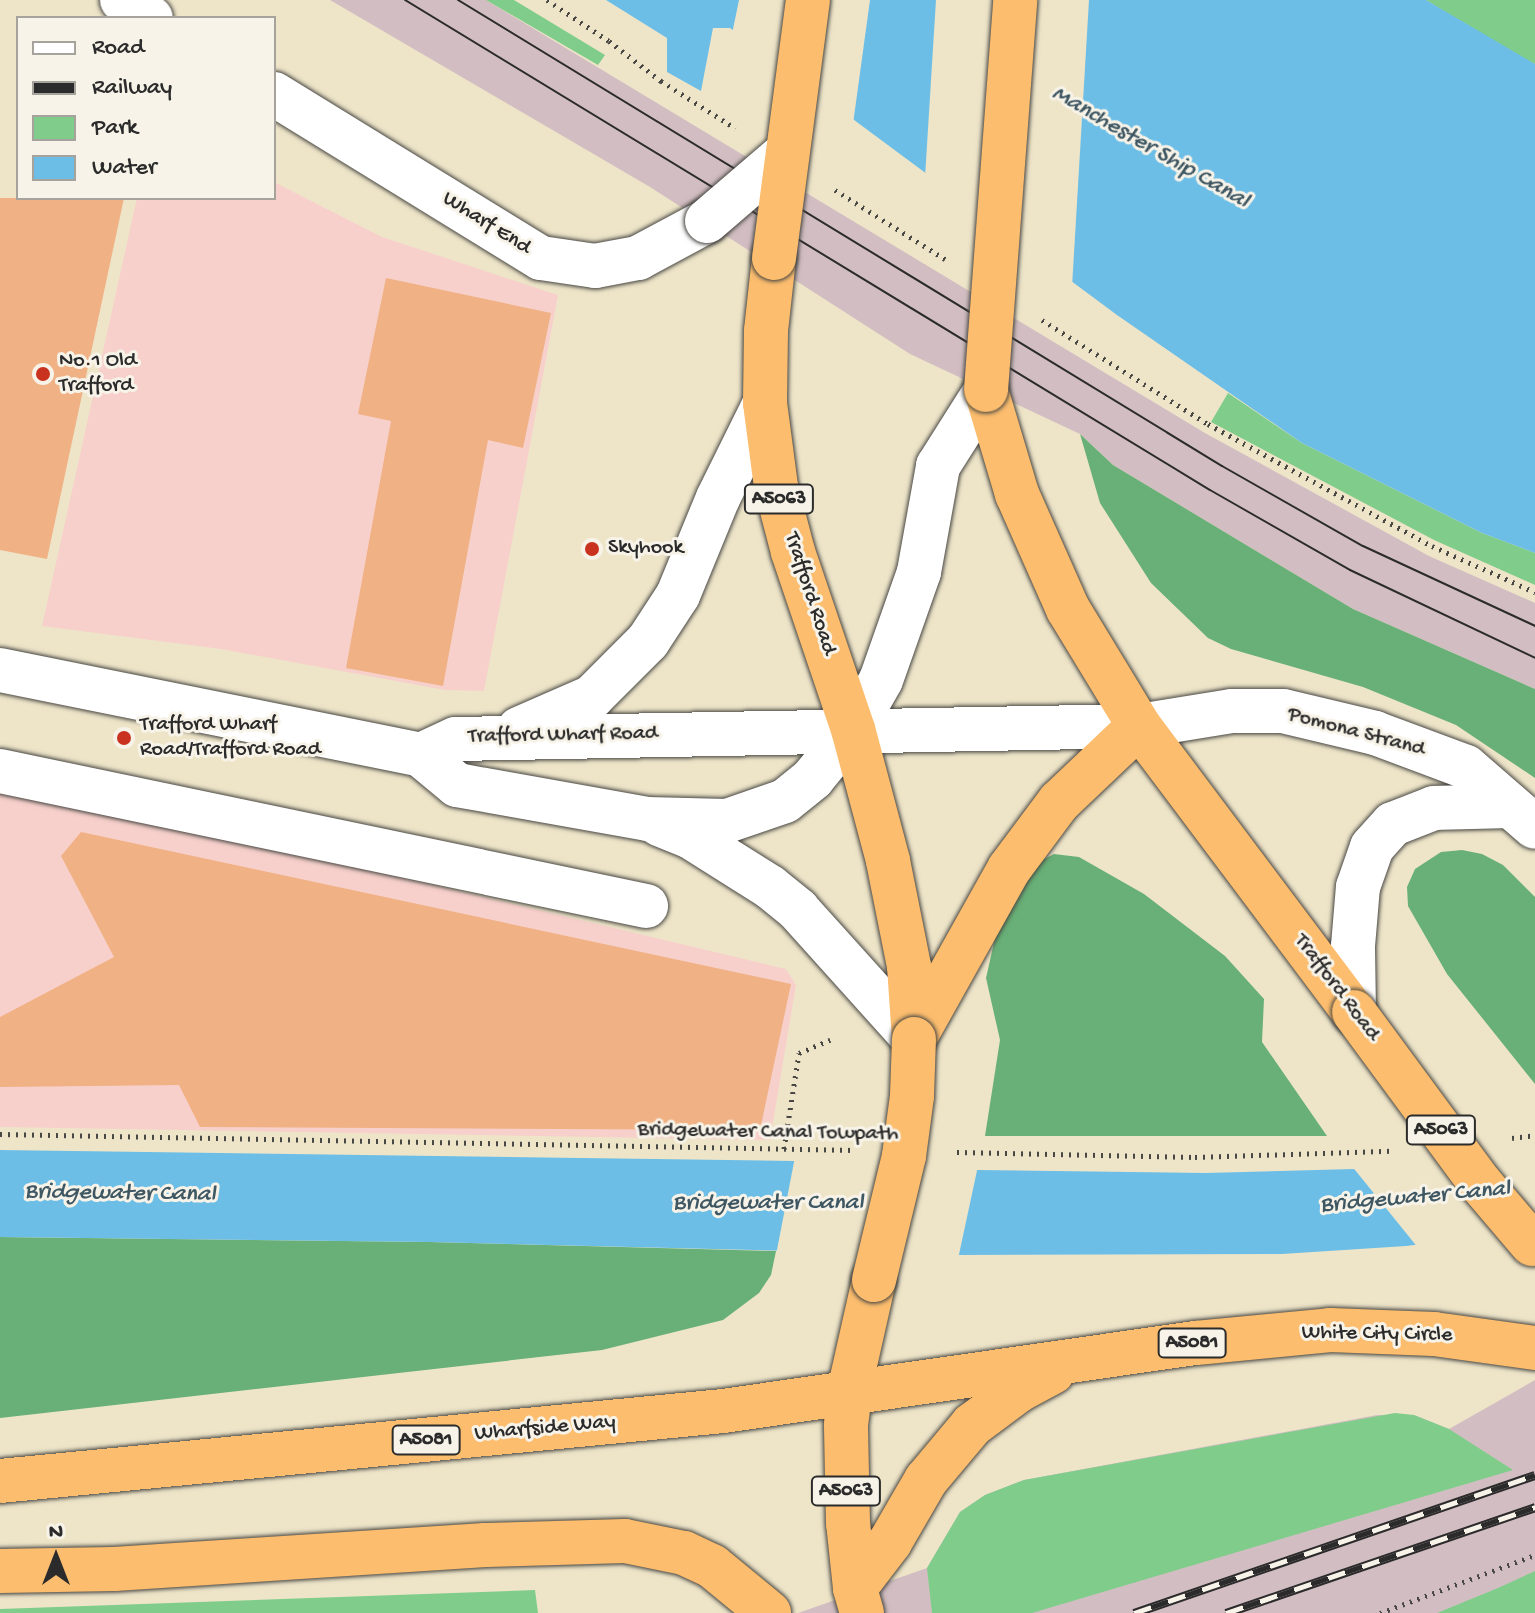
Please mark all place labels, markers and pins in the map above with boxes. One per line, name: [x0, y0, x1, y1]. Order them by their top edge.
place label: No.1 Old Trafford: [59, 348, 137, 400]
marker: No.1 Old Trafford: [34, 365, 52, 383]
place label: Skyhook: [608, 536, 683, 562]
marker: Skyhook: [583, 540, 601, 558]
place label: Trafford Wharf Road/Trafford Road: [140, 712, 321, 764]
marker: Trafford Wharf Road/Trafford Road: [115, 729, 133, 747]

